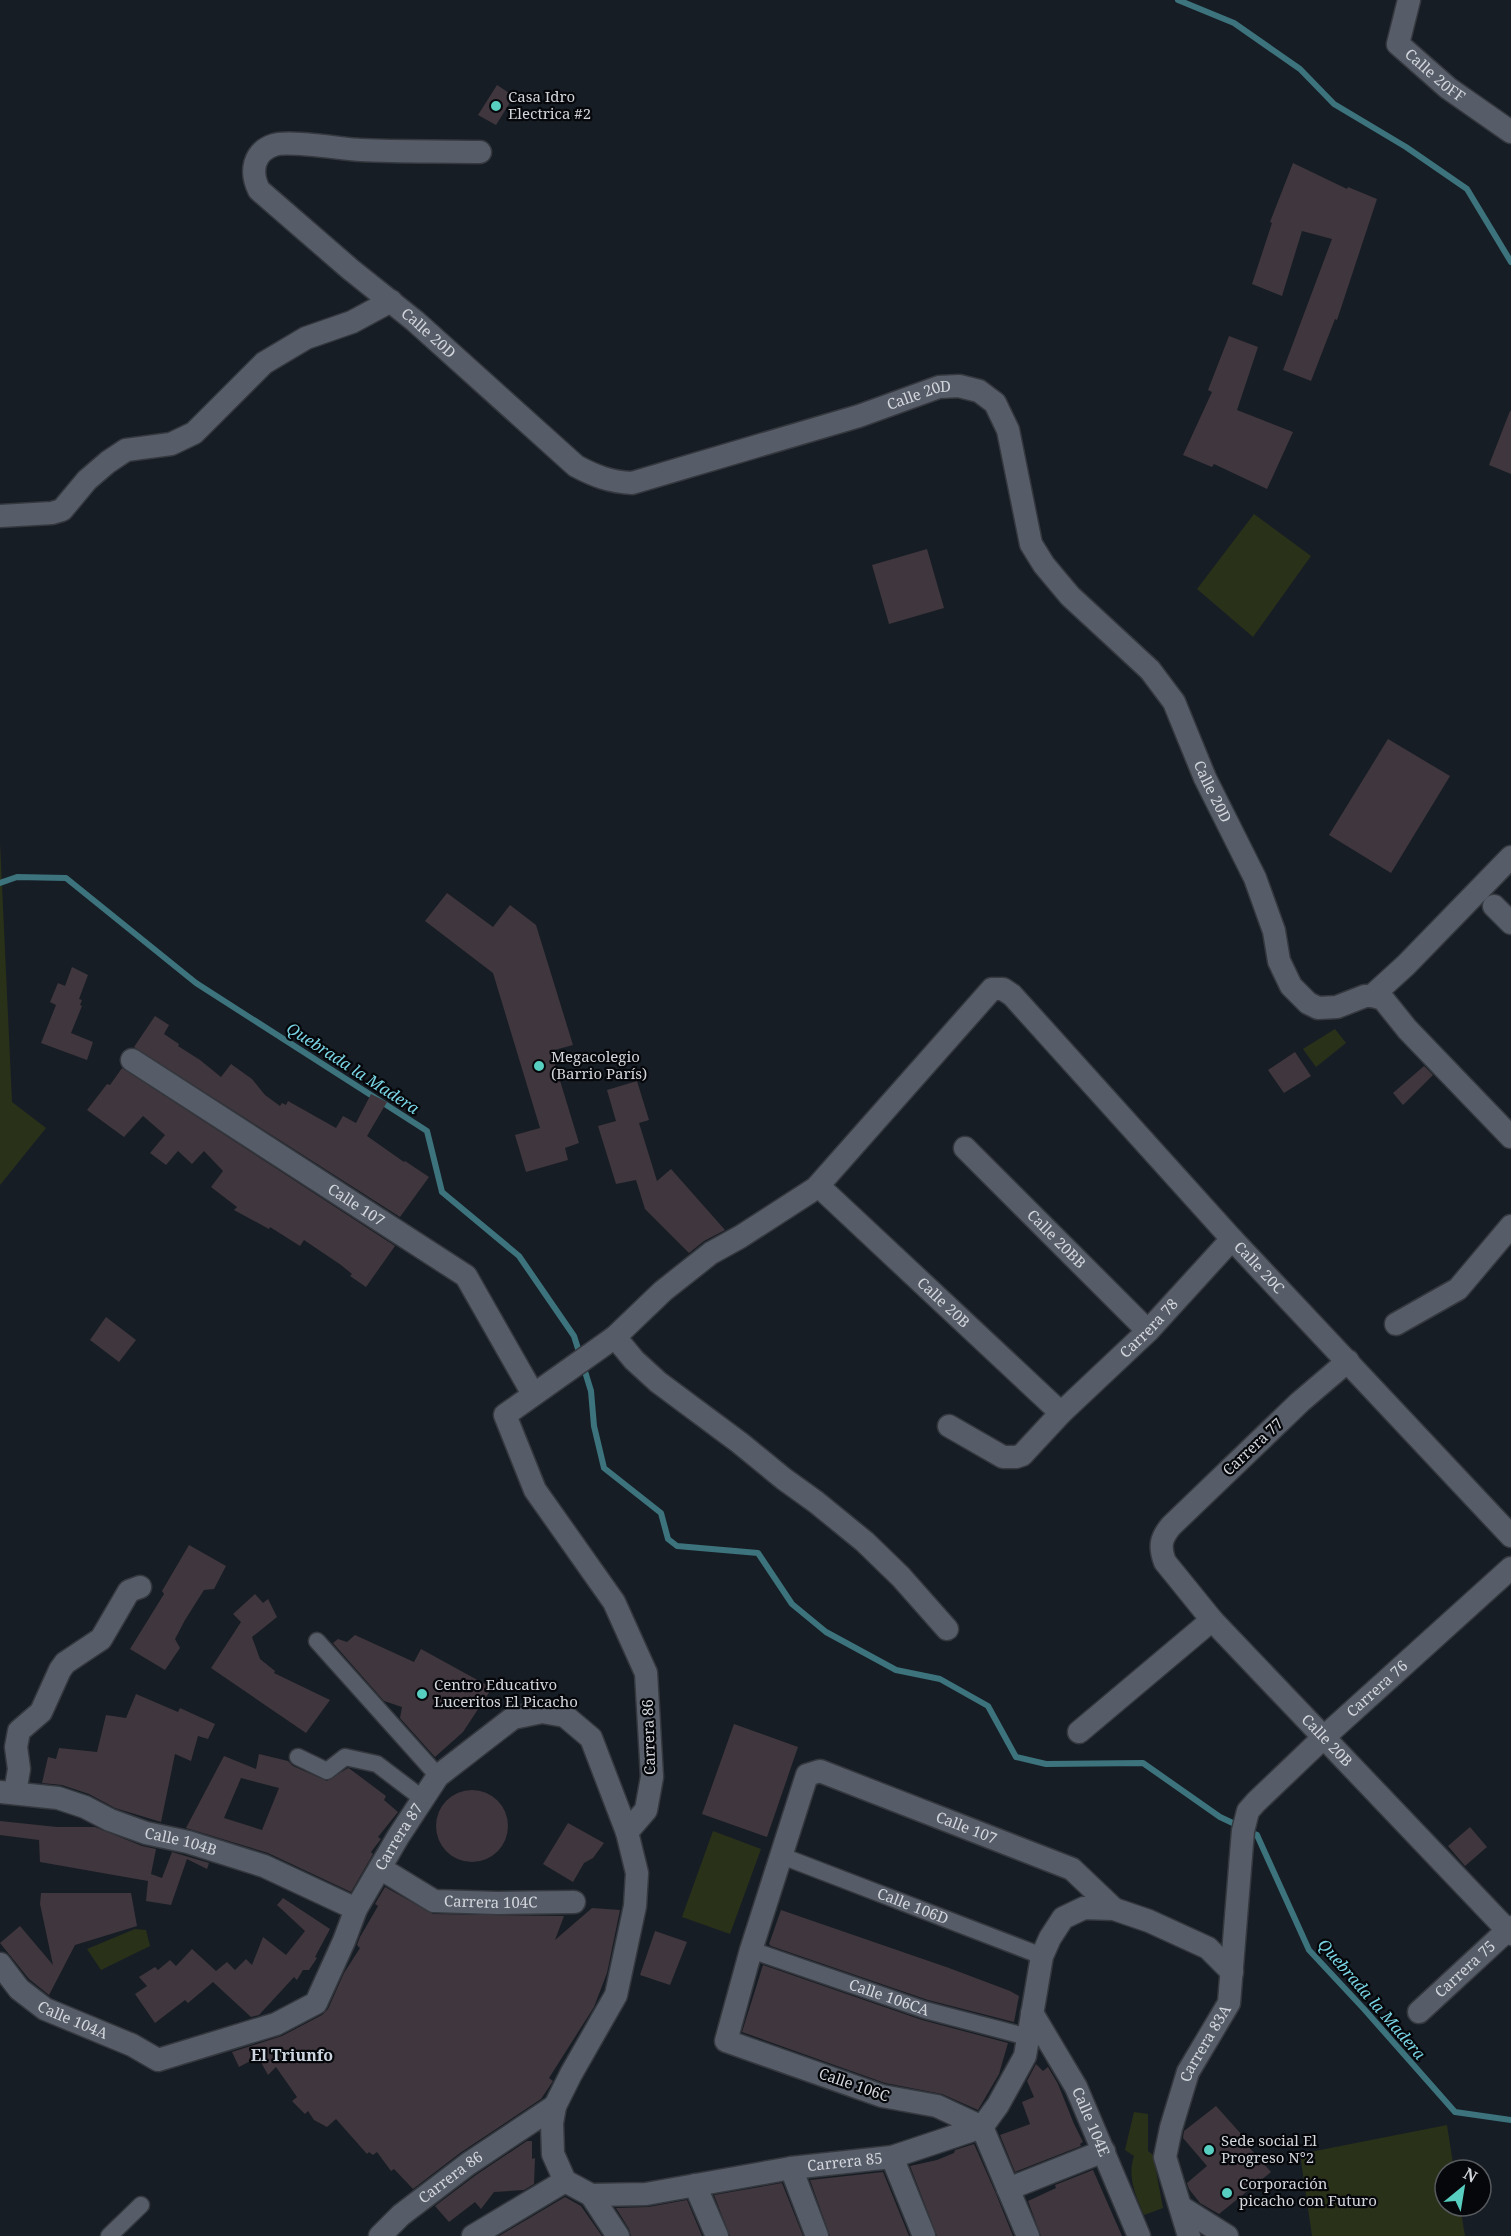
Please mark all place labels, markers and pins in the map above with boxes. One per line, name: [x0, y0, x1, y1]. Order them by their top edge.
place label: Casa Idro Electrica #2: [508, 86, 591, 123]
marker: Casa Idro Electrica #2: [489, 99, 503, 113]
place label: Megacolegio (Barrio París): [551, 1046, 647, 1083]
marker: Megacolegio (Barrio París): [532, 1059, 546, 1073]
place label: Centro Educativo Luceritos El Picacho: [434, 1674, 578, 1711]
marker: Centro Educativo Luceritos El Picacho: [415, 1687, 429, 1701]
place label: Sede social El Progreso N°2: [1221, 2130, 1317, 2167]
marker: Sede social El Progreso N°2: [1202, 2143, 1216, 2157]
place label: Corporación picacho con Futuro: [1239, 2173, 1377, 2210]
marker: Corporación picacho con Futuro: [1220, 2186, 1234, 2200]

